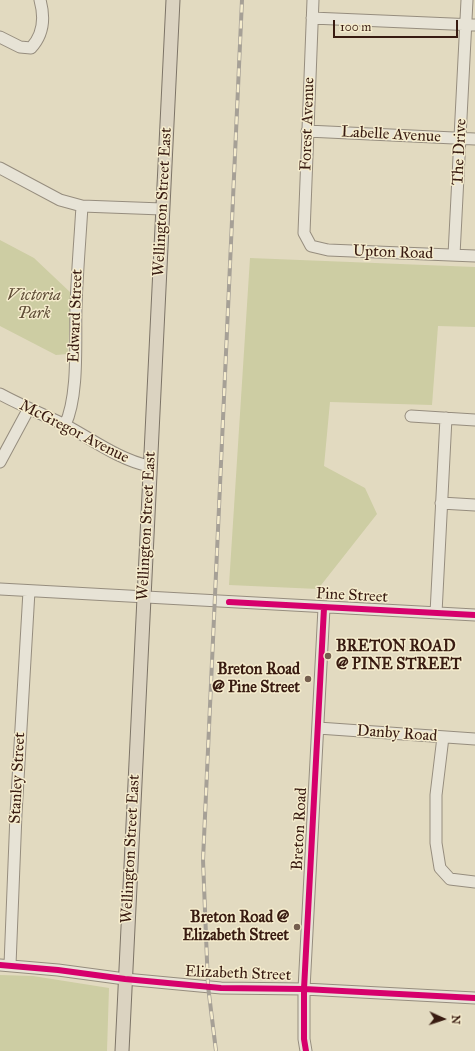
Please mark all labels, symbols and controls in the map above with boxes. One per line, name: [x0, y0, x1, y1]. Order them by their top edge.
scale bar: [335, 12, 460, 38]
text: 100 m: [340, 20, 371, 34]
street label: Forest Avenue: [297, 77, 319, 171]
street label: The Drive: [449, 118, 471, 186]
street label: Labelle Avenue: [341, 123, 441, 147]
street label: Wellington Street East: [150, 127, 176, 277]
street label: Upton Road: [352, 242, 434, 264]
street label: Edward Street: [65, 269, 87, 363]
park label: Victoria Park: [7, 286, 61, 324]
street label: McGregor Avenue: [16, 396, 132, 468]
street label: Wellington Street East: [134, 451, 160, 601]
street label: Pine Street: [316, 585, 388, 607]
place label: BRETON ROAD @ PINE STREET: [336, 637, 462, 675]
marker: BRETON ROAD @ PINE STREET: [323, 651, 333, 661]
place label: Breton Road @ Pine Street: [212, 660, 300, 698]
marker: Breton Road @ Pine Street: [303, 674, 313, 684]
street label: Danby Road: [356, 722, 438, 746]
street label: Stanley Street: [6, 732, 30, 824]
street label: Wellington Street East: [118, 774, 144, 924]
street label: Breton Road: [288, 787, 312, 871]
place label: Breton Road @ Elizabeth Street: [182, 908, 289, 946]
marker: Breton Road @ Elizabeth Street: [292, 922, 302, 932]
street label: Elizabeth Street: [184, 963, 292, 985]
north arrow: [423, 999, 463, 1039]
text: N: [449, 1015, 462, 1025]

